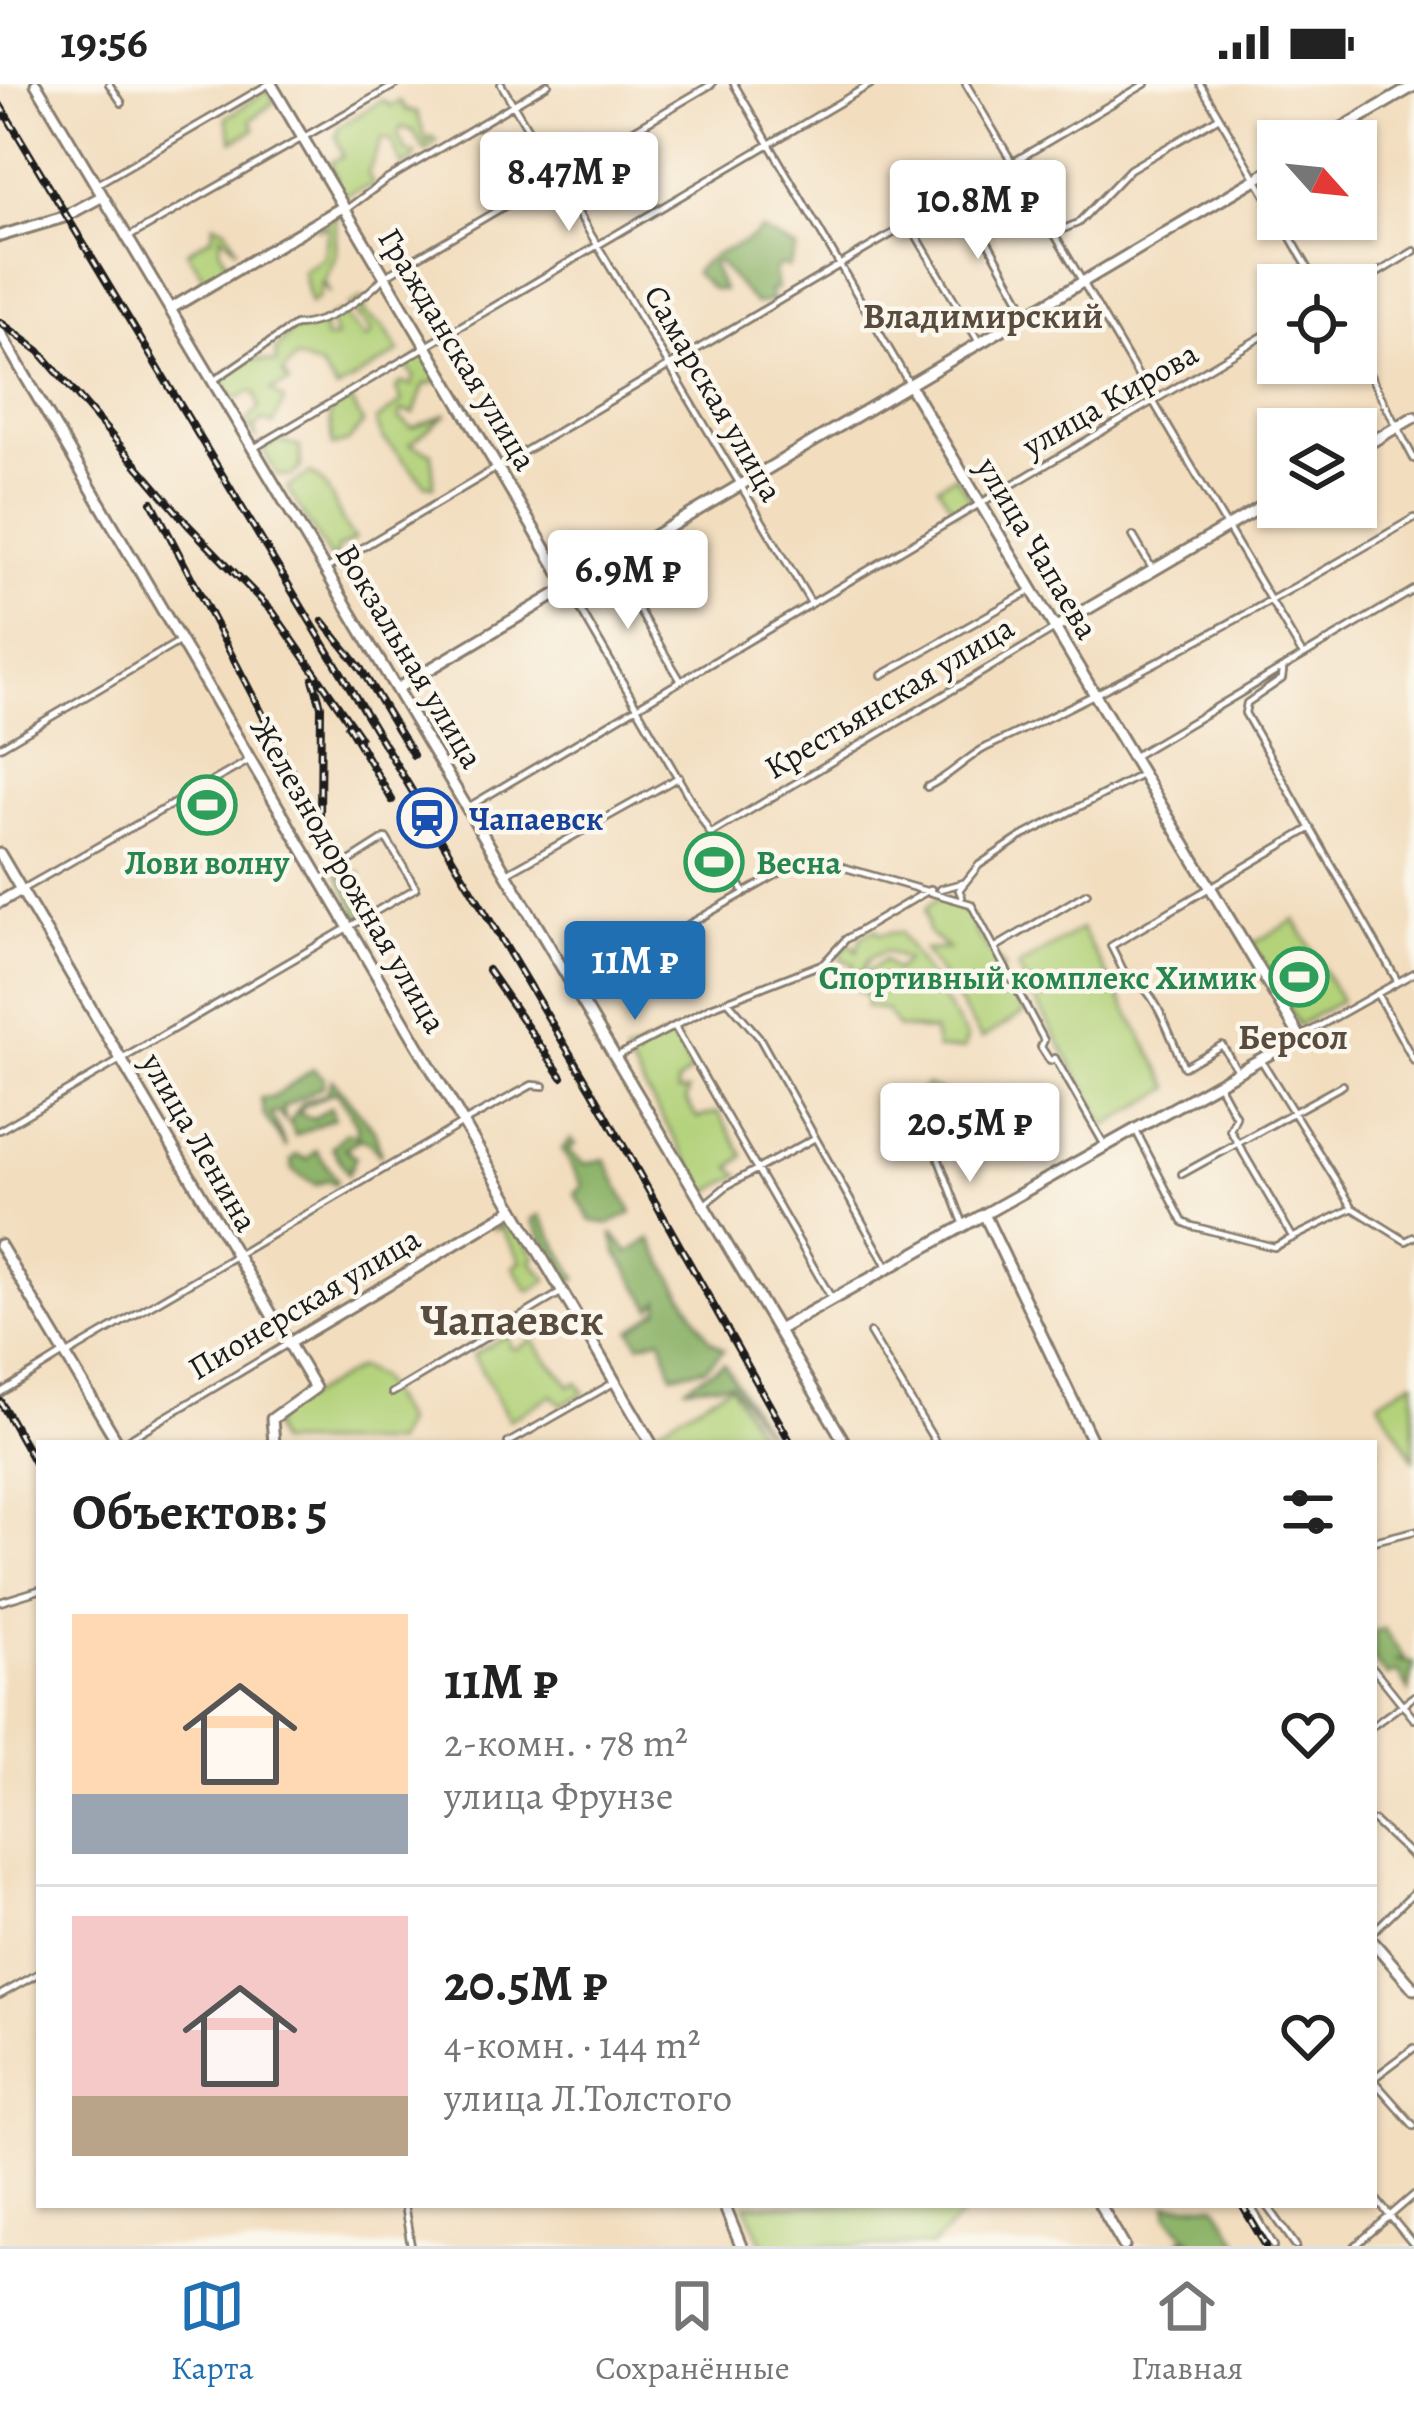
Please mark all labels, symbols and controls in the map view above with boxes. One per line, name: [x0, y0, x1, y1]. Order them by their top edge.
text: 19:56: [60, 11, 148, 73]
north arrow: [1257, 120, 1377, 240]
map controls: [1257, 120, 1377, 528]
pin: 8.47M ₽: [458, 132, 680, 234]
text: 8.47M ₽: [507, 144, 631, 197]
pin: 10.8M ₽: [867, 160, 1089, 262]
text: 10.8M ₽: [917, 172, 1039, 225]
street label: Гражданская улица: [368, 219, 549, 479]
button: locate: [1257, 264, 1377, 384]
street label: Самарская улица: [634, 276, 795, 510]
district label: Владимирский: [863, 291, 1103, 340]
street label: улица Кирова: [1013, 330, 1207, 468]
button: layers: [1257, 408, 1377, 528]
street label: улица Чапаева: [965, 448, 1110, 648]
pin: 6.9M ₽: [530, 530, 726, 632]
street label: Вокзальная улица: [325, 535, 495, 777]
text: 6.9M ₽: [575, 542, 681, 595]
street label: Крестьянская улица: [756, 604, 1023, 789]
street label: Железнодорожная улица: [240, 709, 458, 1042]
sports icon: Лови волну: [176, 774, 238, 836]
station icon: Чапаевск: [396, 787, 458, 849]
place label: Чапаевск: [469, 796, 604, 841]
sports icon: Весна: [683, 831, 745, 893]
place label: Лови волну: [125, 840, 291, 885]
place label: Весна: [756, 840, 842, 885]
pin: 11M ₽: [551, 921, 719, 1023]
text: 11M ₽: [591, 933, 679, 986]
sports icon: Спортивный комплекс Химик: [1268, 946, 1330, 1008]
place label: Спортивный комплекс Химик: [819, 955, 1257, 1000]
district label: Берсол: [1238, 1012, 1348, 1061]
street label: улица Ленина: [130, 1043, 270, 1240]
pin: 20.5M ₽: [859, 1083, 1081, 1185]
text: 20.5M ₽: [907, 1095, 1033, 1148]
street label: Пионерская улица: [179, 1215, 429, 1390]
district label: Чапаевск: [420, 1289, 604, 1351]
text: Объектов: 5: [72, 1477, 328, 1547]
icon: filters: [1275, 1479, 1341, 1545]
text: 11M ₽: [444, 1646, 558, 1716]
icon: home: [168, 1662, 312, 1806]
icon: heart: [1275, 1701, 1341, 1767]
text: 2-комн. · 78 m²: [444, 1716, 688, 1769]
text: улица Фрунзе: [444, 1769, 674, 1822]
text: 20.5M ₽: [444, 1948, 608, 2018]
icon: home: [168, 1964, 312, 2108]
icon: heart: [1275, 2003, 1341, 2069]
text: 4-комн. · 144 m²: [444, 2018, 700, 2071]
text: улица Л.Толстого: [444, 2071, 732, 2124]
tab: Карта: [171, 2273, 254, 2390]
tab: Сохранённые: [595, 2273, 790, 2390]
tab: Главная: [1131, 2273, 1243, 2390]

